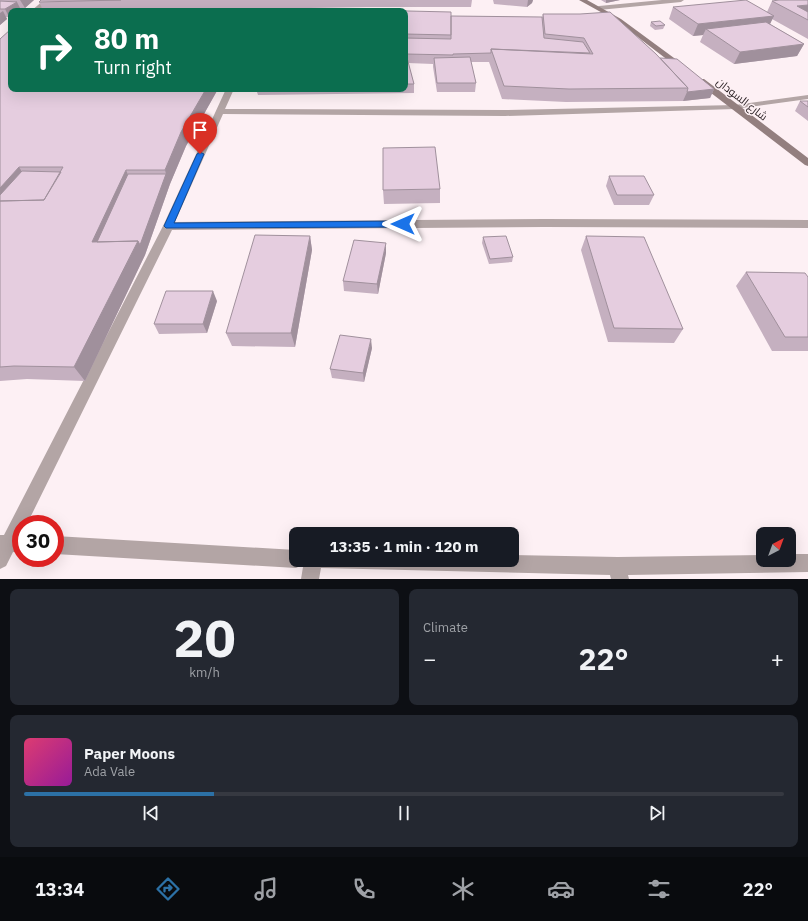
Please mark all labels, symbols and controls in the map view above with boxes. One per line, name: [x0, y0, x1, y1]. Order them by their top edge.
text: 80 m: [94, 20, 159, 57]
icon: right: [28, 24, 80, 76]
text: Turn right: [94, 56, 172, 79]
street label: شارع السودان: [713, 75, 770, 124]
pin: [183, 113, 217, 154]
icon: arrive: [189, 119, 211, 141]
position arrow: [382, 203, 424, 245]
speed limit sign: 30: [12, 515, 64, 567]
north arrow: [756, 527, 796, 567]
map controls: [756, 527, 796, 567]
text: 13:35 · 1 min · 120 m: [330, 537, 478, 556]
text: 20: [173, 604, 236, 671]
text: Climate: [423, 619, 468, 636]
text: 22°: [578, 639, 629, 678]
text: −: [423, 644, 436, 673]
text: +: [771, 644, 784, 673]
text: km/h: [189, 664, 220, 681]
text: Paper Moons: [84, 744, 175, 763]
text: Ada Vale: [84, 763, 135, 780]
icon: previous: [140, 802, 162, 824]
icon: pause: [393, 802, 415, 824]
icon: next: [646, 802, 668, 824]
icon: directions: [154, 875, 182, 903]
icon: music: [252, 875, 280, 903]
icon: phone: [350, 875, 378, 903]
icon: climate: [449, 875, 477, 903]
icon: car: [547, 875, 575, 903]
icon: filters: [645, 875, 673, 903]
text: 13:34: [35, 878, 84, 901]
text: 22°: [743, 878, 773, 901]

